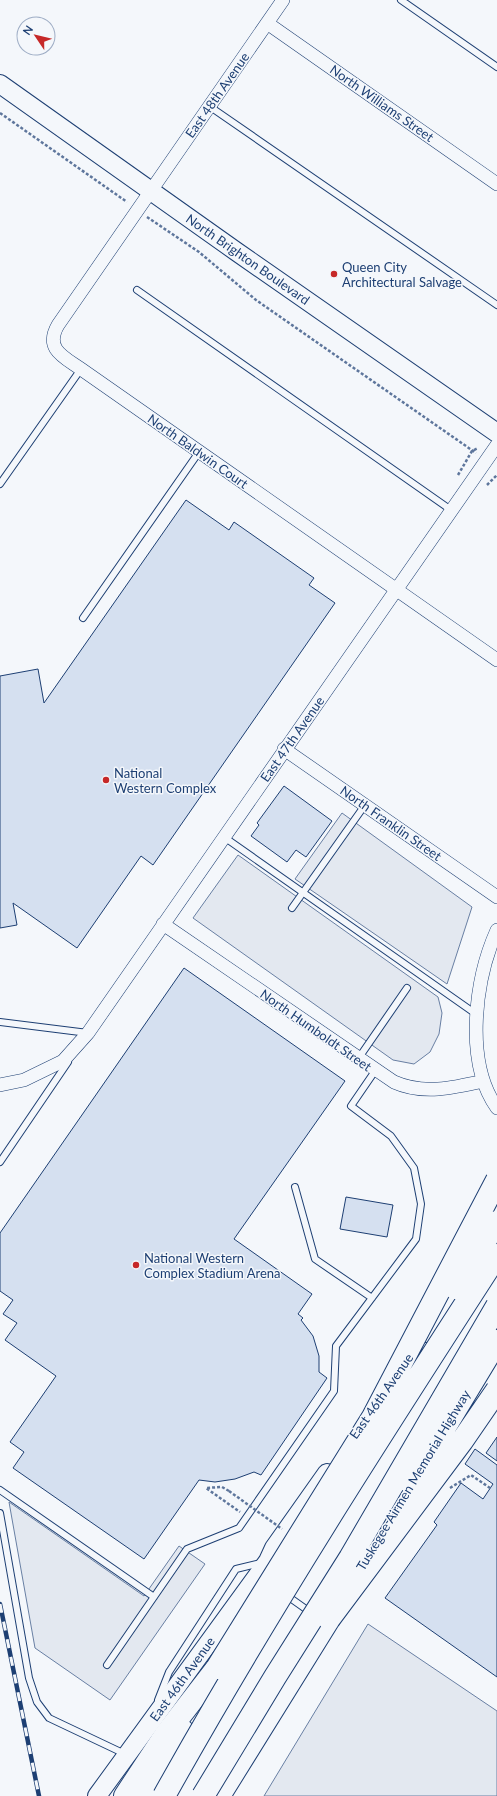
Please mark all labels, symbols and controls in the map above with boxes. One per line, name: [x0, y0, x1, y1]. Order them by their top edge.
north arrow: [16, 16, 56, 56]
text: N: [20, 23, 35, 37]
street label: East 48th Avenue: [182, 49, 252, 141]
street label: North Williams Street: [327, 61, 437, 145]
street label: North Brighton Boulevard: [183, 210, 313, 308]
place label: Queen City Architectural Salvage: [342, 259, 462, 290]
marker: Queen City Architectural Salvage: [329, 269, 339, 279]
street label: North Baldwin Court: [145, 410, 251, 492]
street label: East 47th Avenue: [257, 693, 327, 785]
place label: National Western Complex: [114, 765, 217, 796]
marker: National Western Complex: [101, 775, 111, 785]
street label: North Franklin Street: [337, 782, 445, 864]
street label: North Humboldt Street: [257, 986, 375, 1075]
place label: National Western Complex Stadium Arena: [144, 1250, 281, 1281]
marker: National Western Complex Stadium Arena: [131, 1260, 141, 1270]
street label: East 46th Avenue: [346, 1350, 416, 1442]
street label: Tuskegee Airmen Memorial Highway: [353, 1387, 474, 1573]
street label: East 46th Avenue: [146, 1634, 218, 1724]

